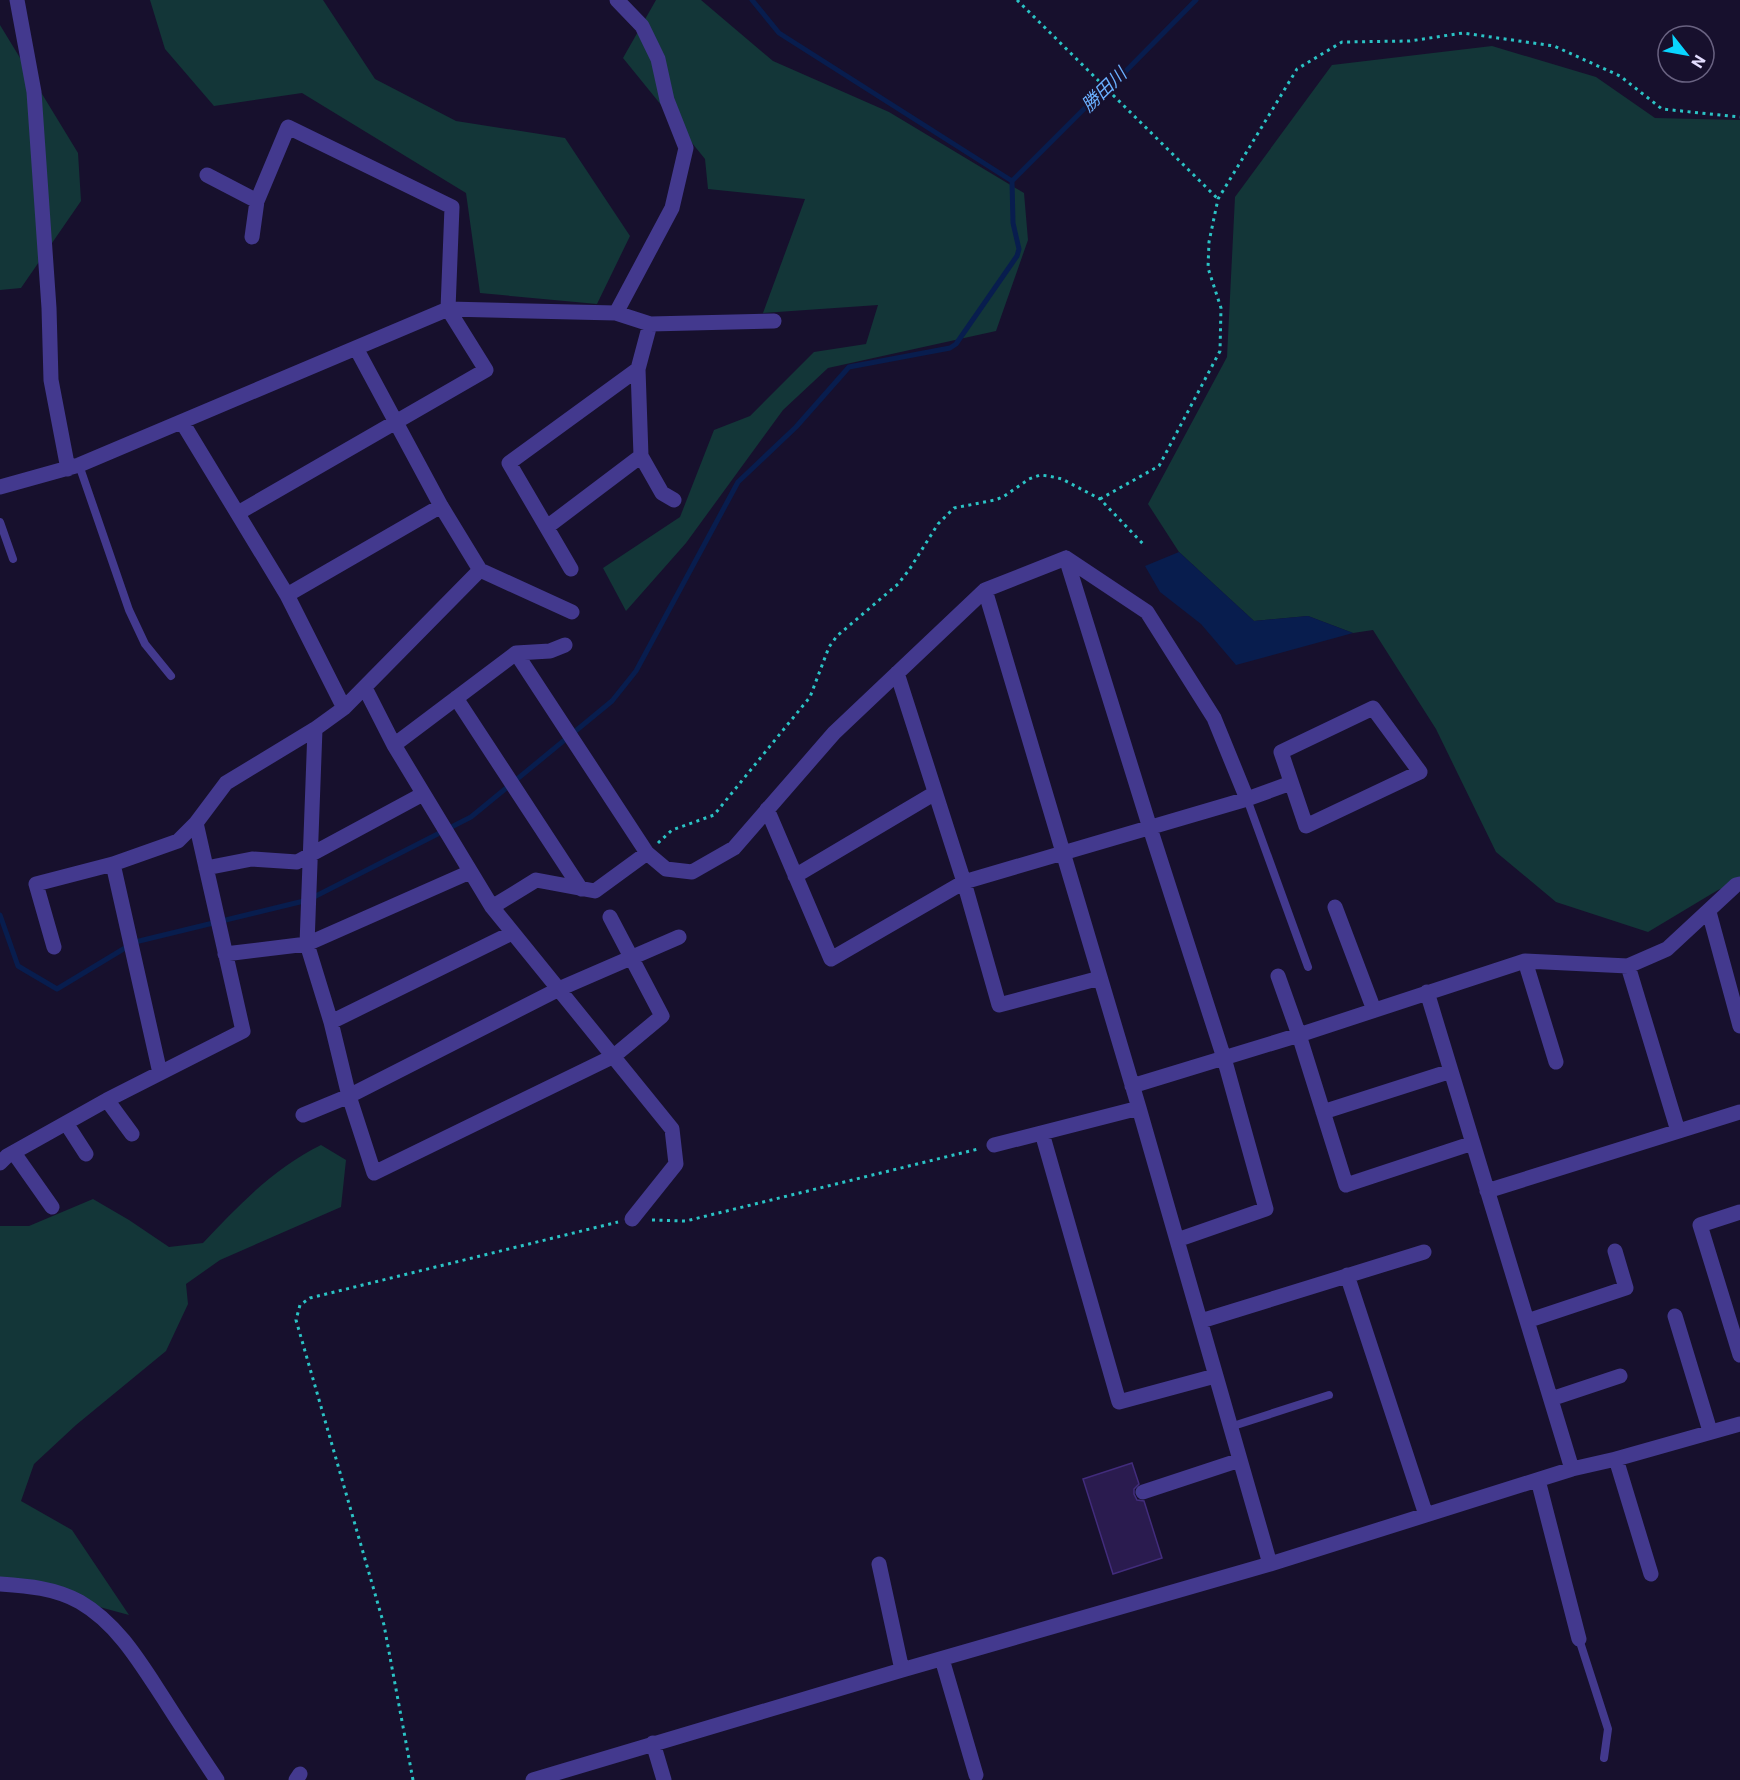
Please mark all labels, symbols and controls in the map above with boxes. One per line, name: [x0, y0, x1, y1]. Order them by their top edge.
north arrow: [1656, 24, 1716, 84]
text: N: [1687, 52, 1709, 71]
water label: 勝田川: [1077, 62, 1132, 116]

